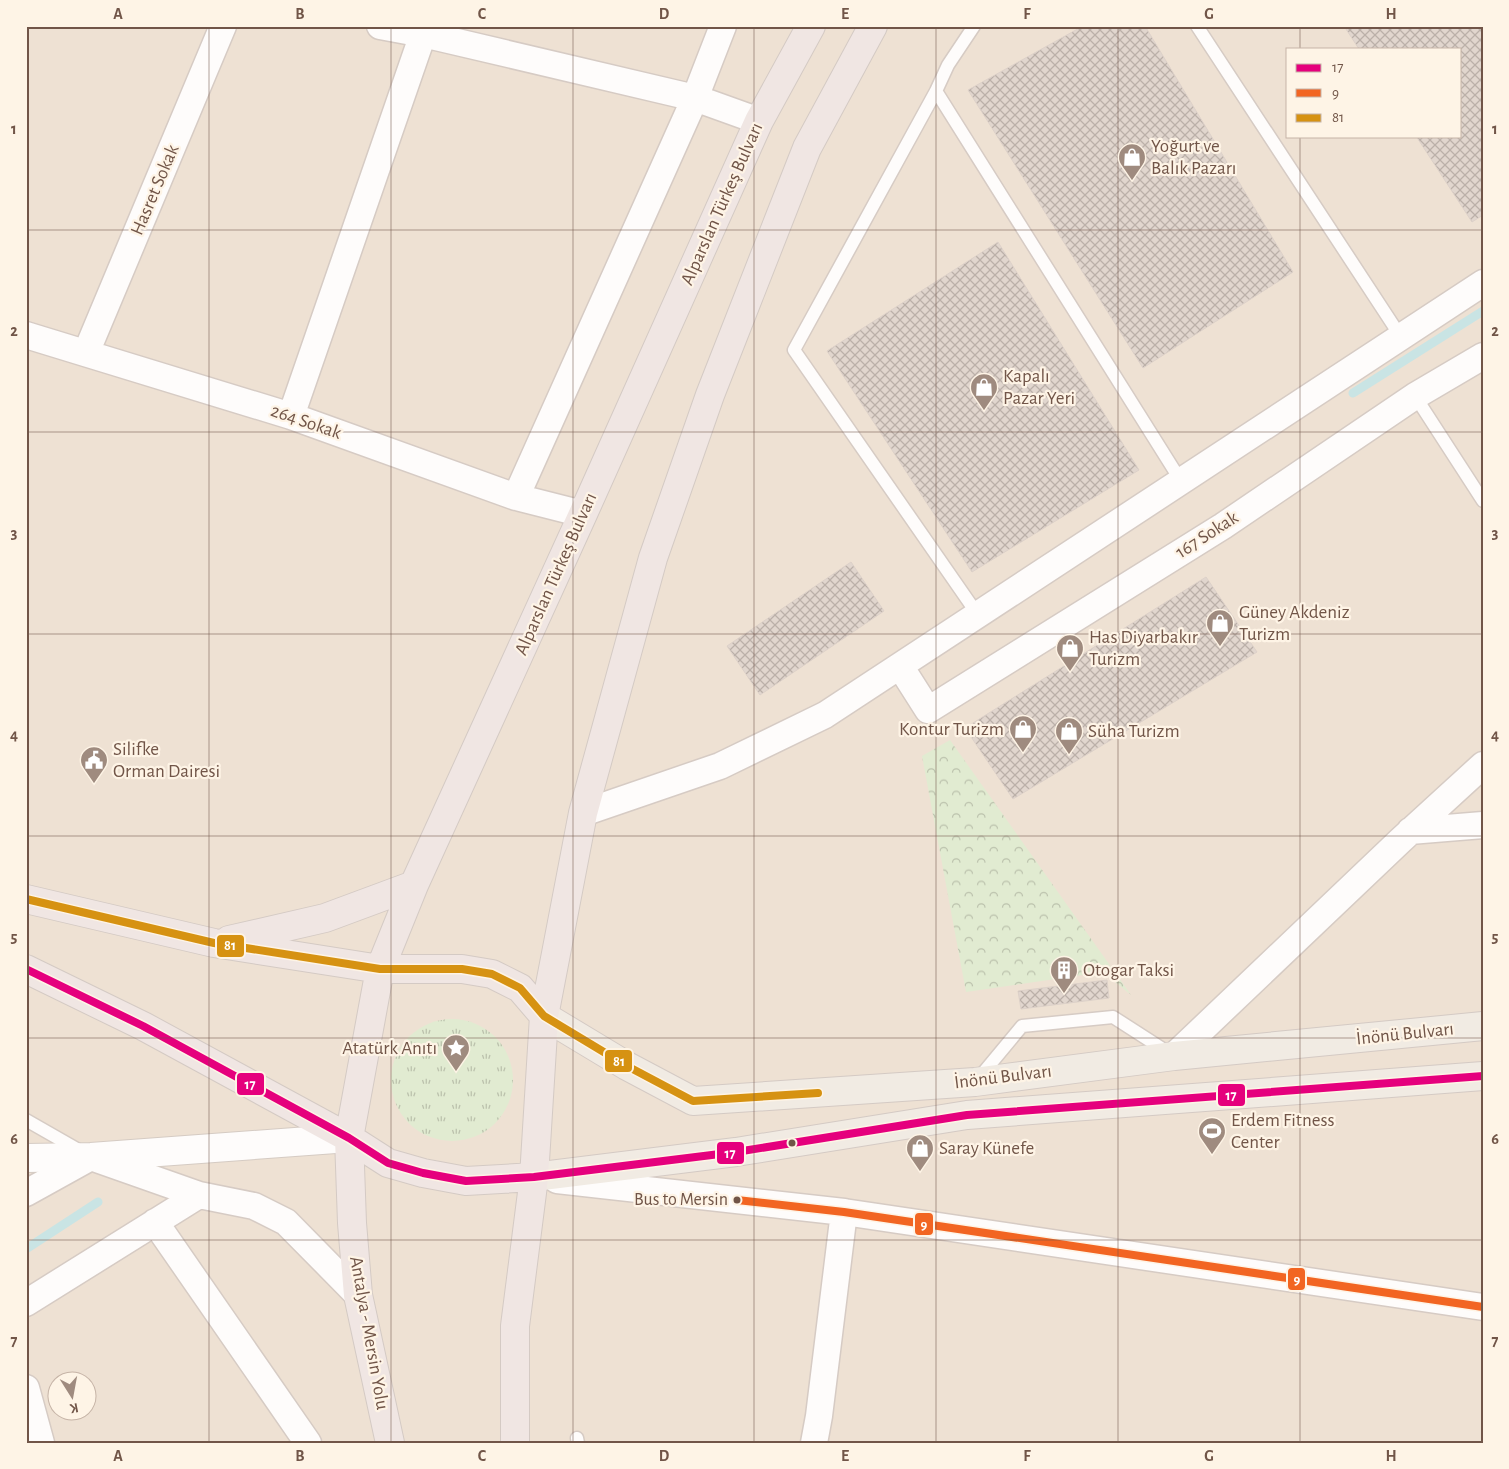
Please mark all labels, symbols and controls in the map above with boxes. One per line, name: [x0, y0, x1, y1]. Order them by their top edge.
text: A: [113, 6, 123, 22]
text: B: [295, 6, 305, 22]
text: C: [478, 6, 487, 22]
text: D: [659, 6, 670, 22]
text: E: [841, 6, 849, 22]
text: F: [1023, 6, 1031, 22]
text: G: [1204, 6, 1214, 22]
text: H: [1385, 6, 1397, 22]
legend: [1286, 48, 1462, 138]
text: 17: [1332, 60, 1343, 75]
text: 9: [1332, 86, 1339, 101]
text: 81: [1332, 110, 1344, 125]
street label: Alparslan Türkeş Bulvarı: [678, 120, 766, 288]
text: 1: [11, 121, 17, 137]
text: 1: [1492, 121, 1498, 137]
place label: Yoğurt ve Balık Pazarı: [1151, 137, 1236, 178]
street label: Hasret Sokak: [127, 142, 183, 238]
shop icon: Yoğurt ve Balık Pazarı: [1117, 142, 1147, 181]
text: 2: [10, 323, 18, 339]
text: 2: [1491, 323, 1499, 339]
place label: Kapalı Pazar Yeri: [1003, 367, 1075, 408]
shop icon: Kapalı Pazar Yeri: [969, 372, 999, 411]
street label: 264 Sokak: [268, 401, 344, 443]
street label: Alparslan Türkeş Bulvarı: [512, 490, 600, 658]
street label: 167 Sokak: [1172, 508, 1242, 562]
text: 3: [11, 525, 18, 541]
text: 3: [1492, 525, 1499, 541]
place label: Güney Akdeniz Turizm: [1239, 603, 1350, 644]
shop icon: Güney Akdeniz Turizm: [1205, 608, 1235, 647]
place label: Has Diyarbakır Turizm: [1089, 628, 1198, 669]
shop icon: Has Diyarbakır Turizm: [1055, 633, 1085, 672]
shop icon: Kontur Turizm: [1008, 714, 1038, 753]
shop icon: Süha Turizm: [1054, 716, 1084, 755]
place label: Kontur Turizm: [899, 720, 1004, 739]
place label: Süha Turizm: [1088, 722, 1180, 741]
text: 4: [10, 727, 18, 743]
text: 4: [1491, 727, 1499, 743]
place label: Silifke Orman Dairesi: [113, 740, 220, 781]
public building icon: Silifke Orman Dairesi: [79, 745, 109, 784]
text: 5: [11, 929, 18, 945]
text: 5: [1492, 929, 1499, 945]
line badge: 81: [216, 934, 245, 958]
text: 81: [224, 939, 236, 953]
building icon: Otogar Taksi: [1049, 955, 1079, 994]
place label: Otogar Taksi: [1083, 961, 1174, 980]
street label: İnönü Bulvarı: [1355, 1018, 1455, 1049]
place icon: Atatürk Anıtı: [441, 1033, 471, 1072]
place label: Atatürk Anıtı: [342, 1039, 437, 1058]
line badge: 81: [604, 1049, 633, 1073]
text: 81: [613, 1055, 625, 1069]
street label: İnönü Bulvarı: [953, 1061, 1053, 1092]
line badge: 17: [236, 1072, 265, 1096]
text: 17: [244, 1078, 256, 1092]
line badge: 17: [1217, 1083, 1246, 1107]
text: 17: [1225, 1089, 1237, 1103]
place label: Erdem Fitness Center: [1231, 1111, 1335, 1152]
sports icon: Erdem Fitness Center: [1197, 1116, 1227, 1155]
text: 6: [10, 1131, 18, 1147]
text: 6: [1491, 1131, 1499, 1147]
shop icon: Saray Künefe: [905, 1133, 935, 1172]
unlabelled marker: [787, 1138, 797, 1148]
place label: Saray Künefe: [939, 1139, 1034, 1158]
line badge: 17: [716, 1141, 745, 1165]
text: 17: [724, 1147, 736, 1161]
place label: Bus to Mersin: [634, 1191, 728, 1209]
marker: Bus to Mersin: [732, 1195, 742, 1205]
line badge: 9: [914, 1212, 934, 1236]
text: 9: [921, 1218, 928, 1232]
street label: Antalya - Mersin Yolu: [346, 1255, 392, 1411]
line badge: 9: [1287, 1267, 1306, 1291]
text: 9: [1294, 1273, 1301, 1287]
text: 7: [11, 1333, 18, 1349]
text: 7: [1492, 1333, 1499, 1349]
north arrow: [48, 1372, 98, 1422]
text: K: [68, 1400, 80, 1416]
text: A: [113, 1448, 123, 1464]
text: B: [295, 1448, 305, 1464]
text: C: [478, 1448, 487, 1464]
text: D: [659, 1448, 670, 1464]
text: E: [841, 1448, 849, 1464]
text: F: [1023, 1448, 1031, 1464]
text: G: [1204, 1448, 1214, 1464]
text: H: [1385, 1448, 1397, 1464]

